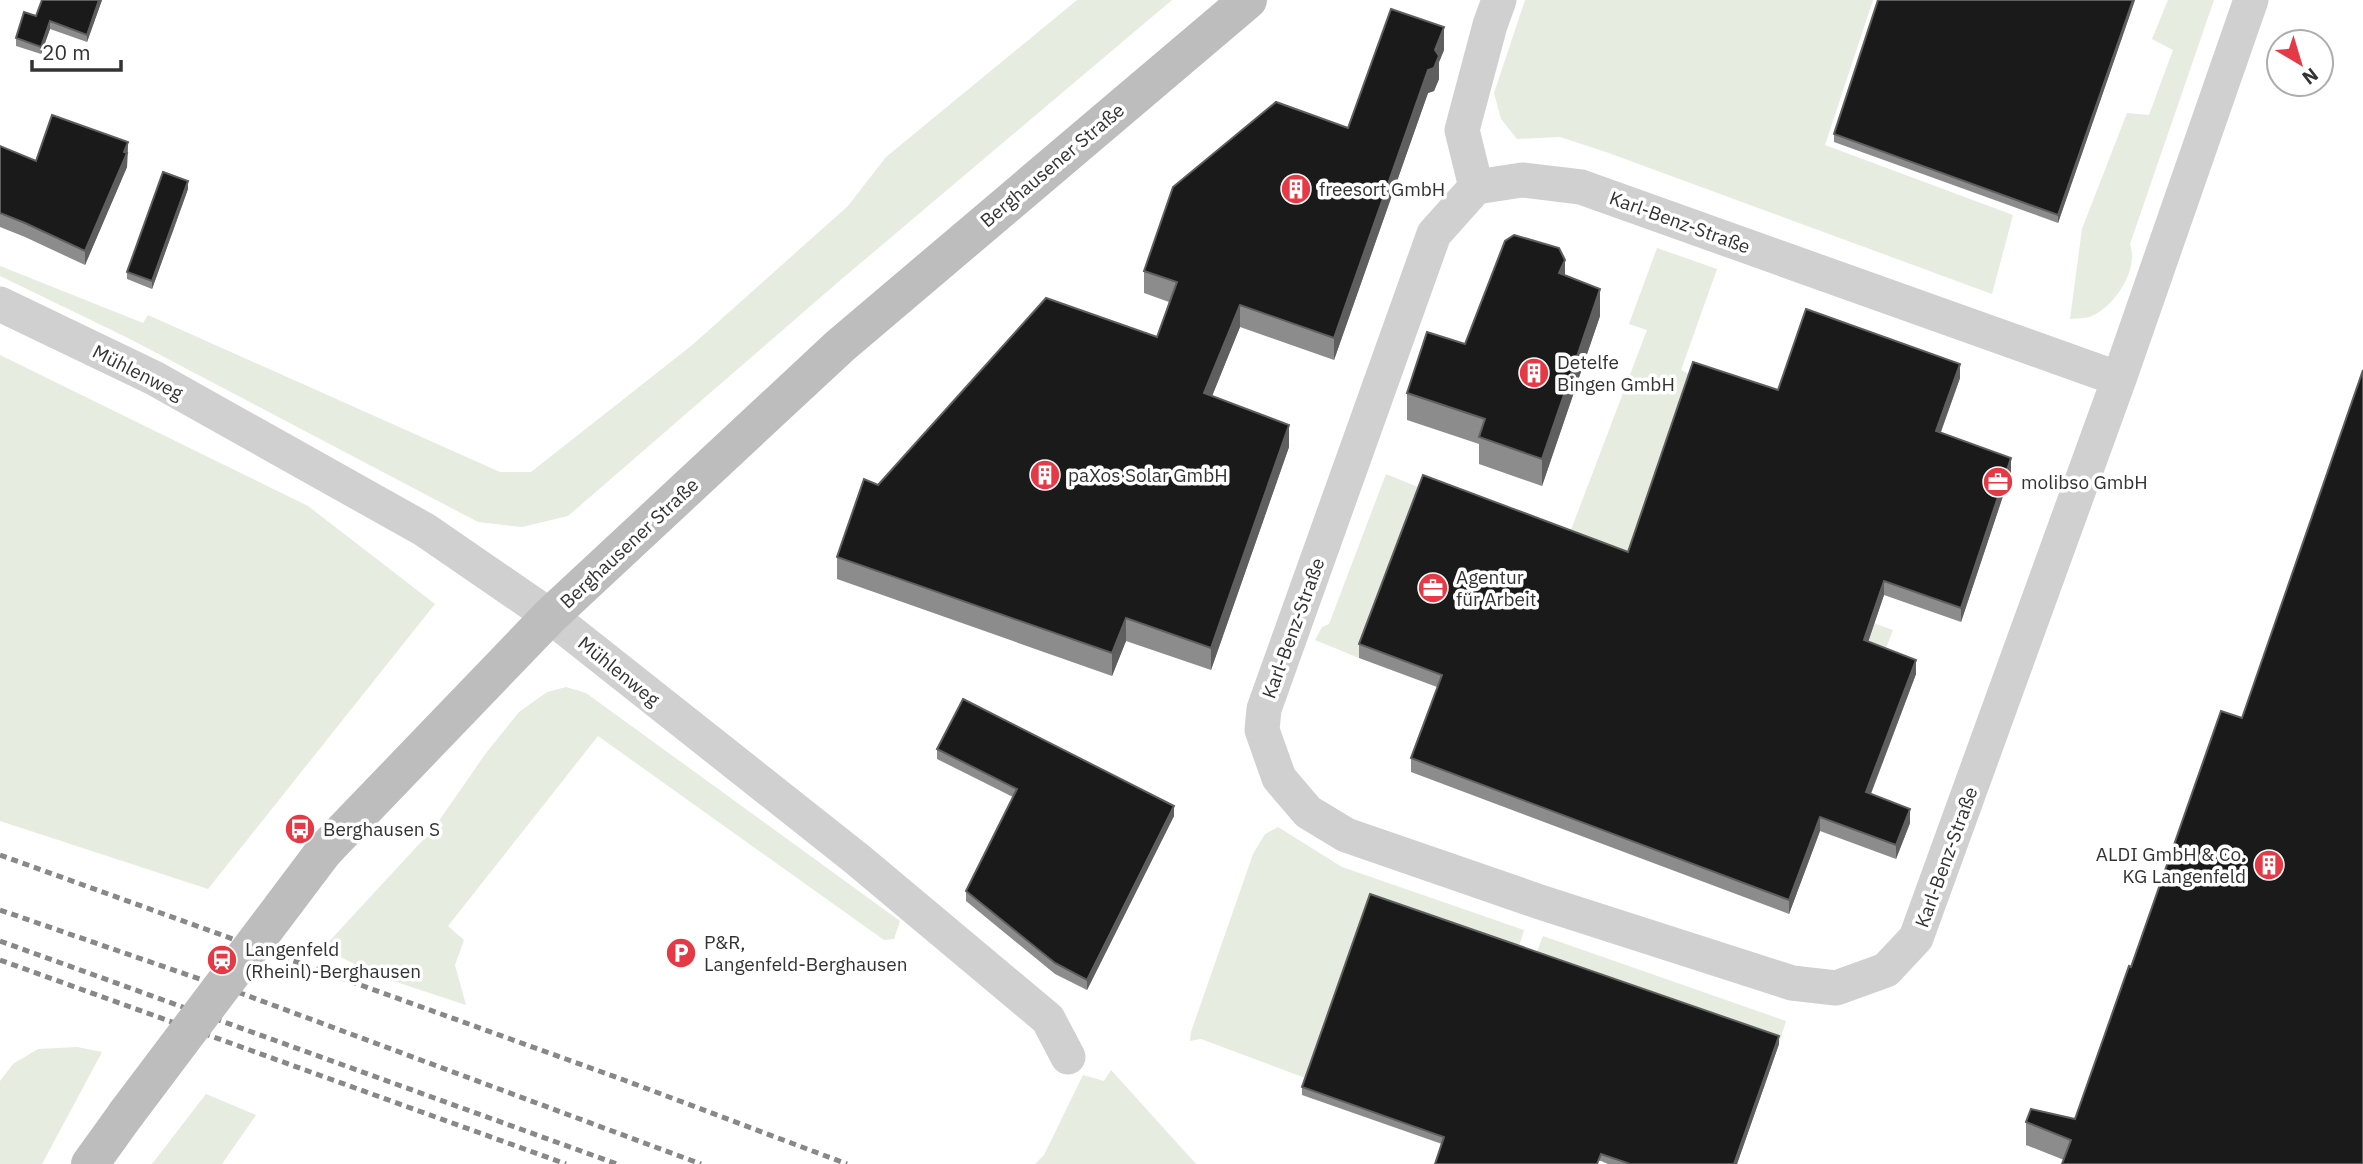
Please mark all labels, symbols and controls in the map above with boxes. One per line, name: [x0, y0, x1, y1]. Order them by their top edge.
scale bar: [32, 28, 121, 72]
north arrow: [2265, 28, 2335, 98]
text: 20 m: [42, 38, 91, 66]
text: N: [2298, 63, 2323, 90]
street label: Berghausener Straße: [975, 98, 1129, 232]
building icon: freesort GmbH: [1279, 172, 1313, 206]
place label: freesort GmbH: [1319, 177, 1445, 201]
street label: Karl-Benz-Straße: [1606, 185, 1754, 259]
street label: Mühlenweg: [89, 339, 187, 405]
place label: Detelfe Bingen GmbH: [1557, 350, 1675, 396]
building icon: Detelfe Bingen GmbH: [1517, 356, 1551, 390]
building icon: paXos Solar GmbH: [1028, 458, 1062, 492]
place label: paXos Solar GmbH: [1068, 463, 1228, 487]
office icon: molibso GmbH: [1981, 465, 2015, 499]
place label: molibso GmbH: [2021, 470, 2148, 494]
street label: Berghausener Straße: [555, 473, 703, 613]
street label: Karl-Benz-Straße: [1256, 554, 1330, 702]
place label: Agentur für Arbeit: [1456, 565, 1536, 611]
office icon: Agentur für Arbeit: [1416, 571, 1450, 605]
street label: Mühlenweg: [573, 631, 665, 711]
street label: Karl-Benz-Straße: [1909, 783, 1983, 931]
bus stop icon: Berghausen S: [283, 812, 317, 846]
place label: Berghausen S: [323, 817, 440, 841]
place label: ALDI GmbH & Co. KG Langenfeld: [2096, 842, 2246, 888]
building icon: ALDI GmbH & Co. KG Langenfeld: [2252, 848, 2286, 882]
place label: P&R, Langenfeld-Berghausen: [704, 930, 907, 976]
parking icon: P&R, Langenfeld-Berghausen: [664, 936, 698, 970]
place label: Langenfeld (Rheinl)-Berghausen: [245, 937, 421, 983]
station icon: Langenfeld (Rheinl)-Berghausen: [205, 943, 239, 977]

